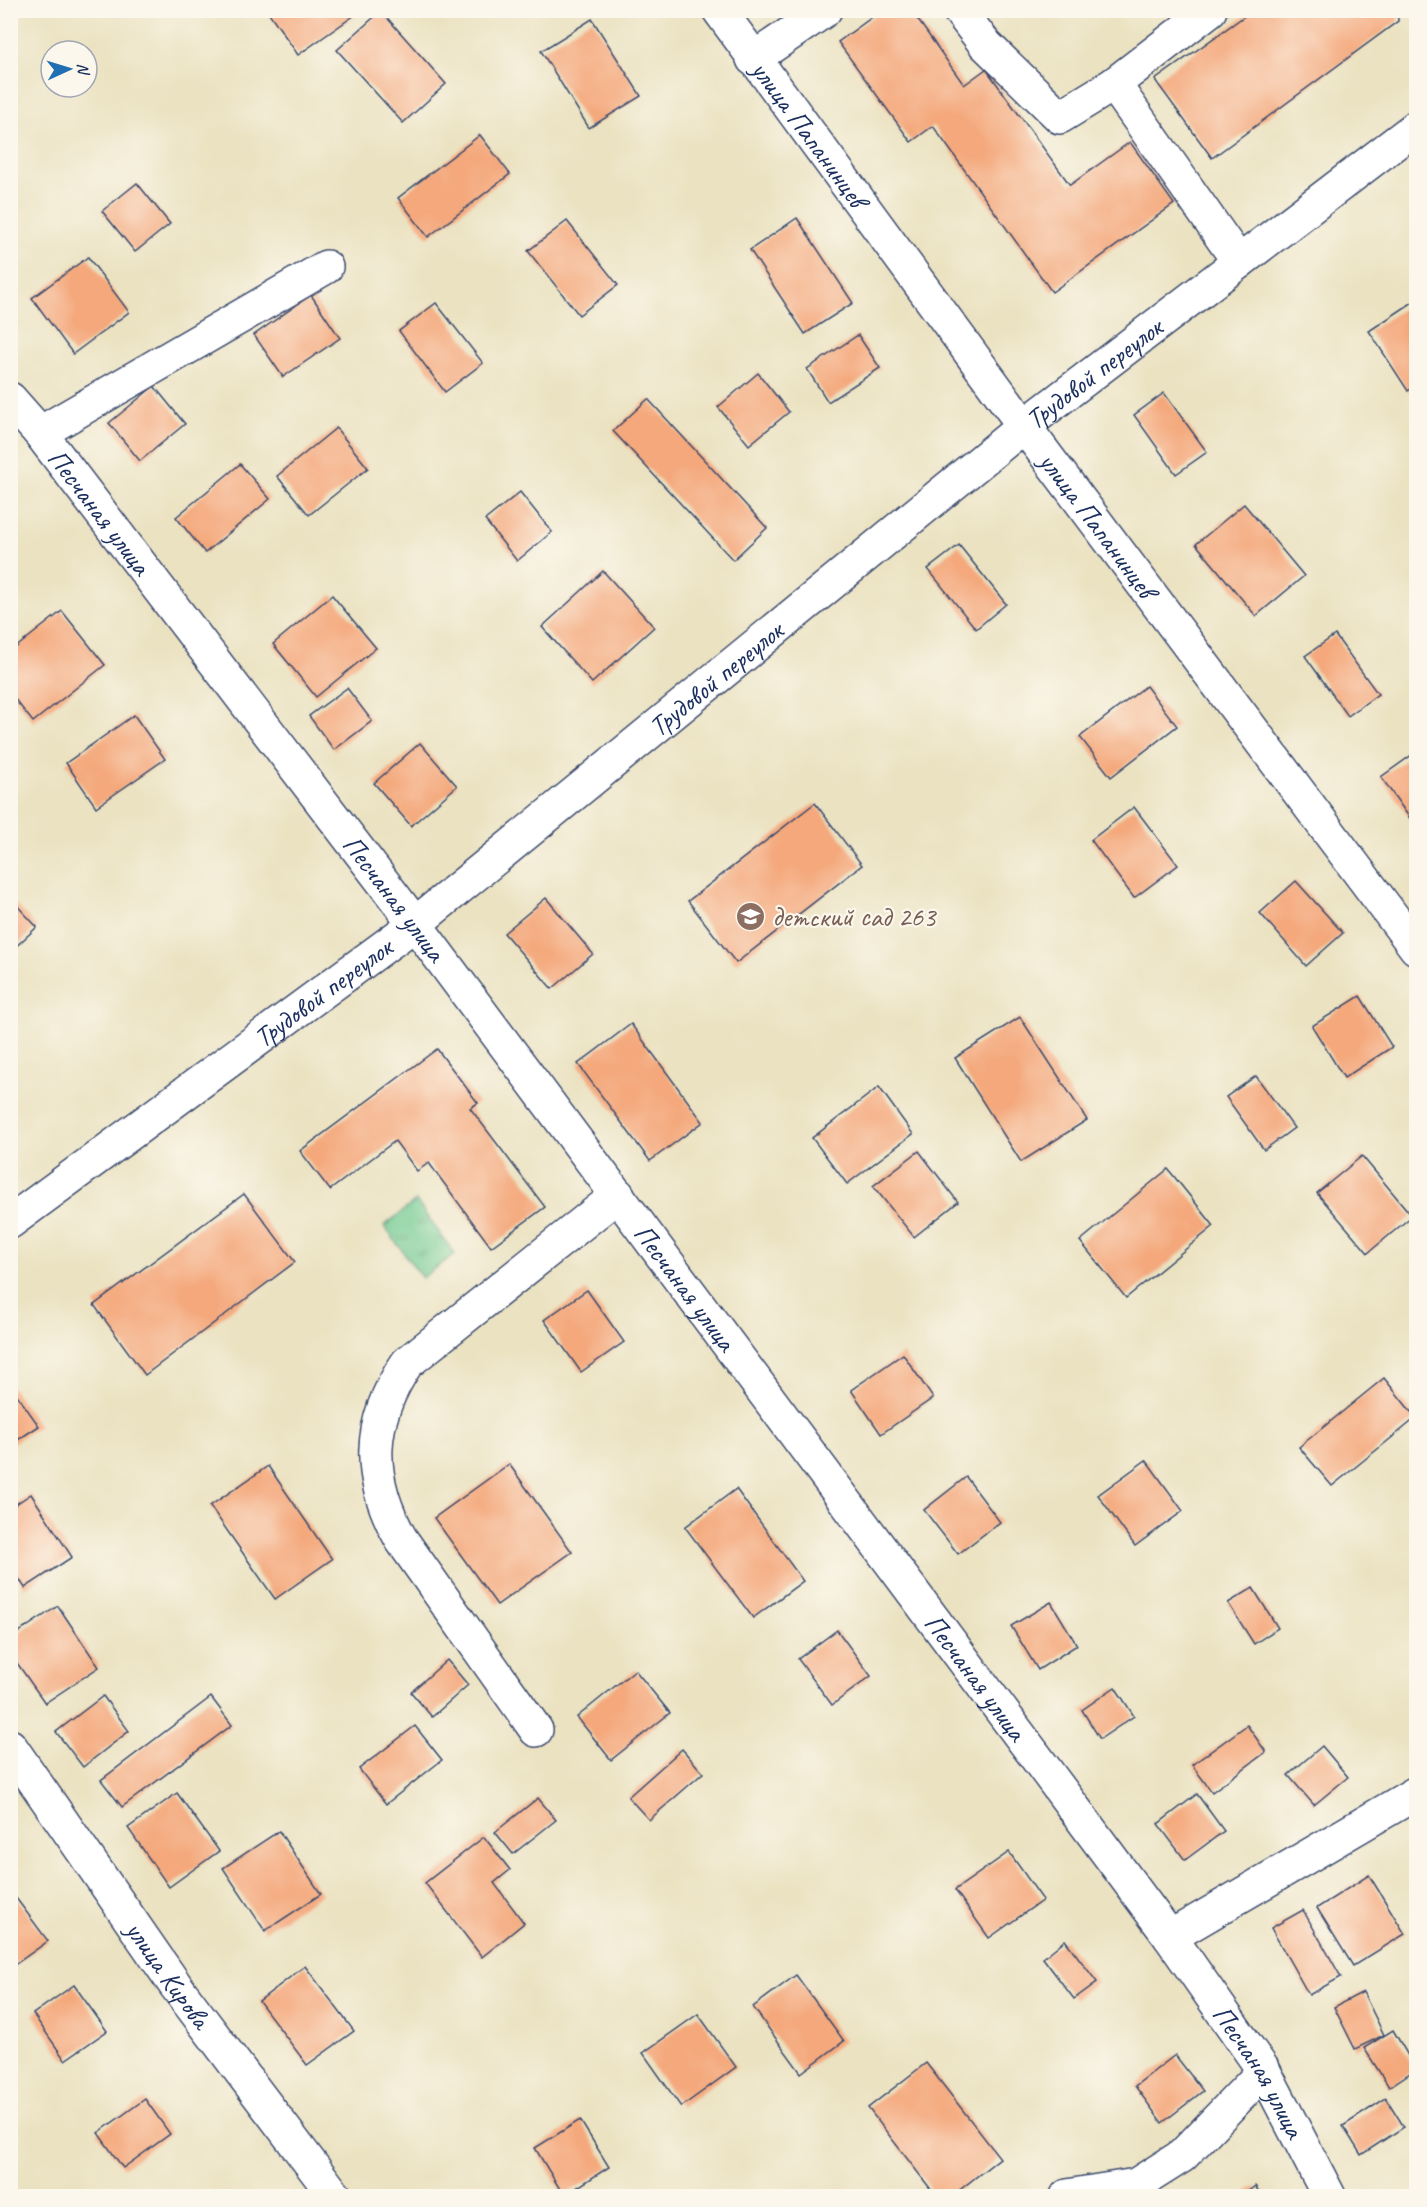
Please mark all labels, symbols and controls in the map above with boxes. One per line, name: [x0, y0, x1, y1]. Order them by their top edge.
north arrow: [39, 39, 99, 99]
street label: улица Папанинцев: [743, 52, 878, 219]
text: N: [73, 62, 94, 77]
street label: Трудовой переулок: [1018, 308, 1172, 437]
street label: Песчаная улица: [40, 442, 160, 583]
street label: улица Папанинцев: [1030, 444, 1167, 610]
street label: Трудовой переулок: [642, 612, 792, 744]
street label: Песчаная улица: [335, 828, 455, 970]
place label: детский сад 263: [772, 899, 938, 934]
school or university icon: детский сад 263: [735, 900, 767, 932]
street label: Трудовой переулок: [247, 928, 401, 1055]
street label: Песчаная улица: [626, 1217, 745, 1359]
street label: Песчаная улица: [917, 1607, 1036, 1749]
street label: улица Кирова: [117, 1912, 220, 2037]
street label: Песчаная улица: [1205, 1998, 1313, 2145]

